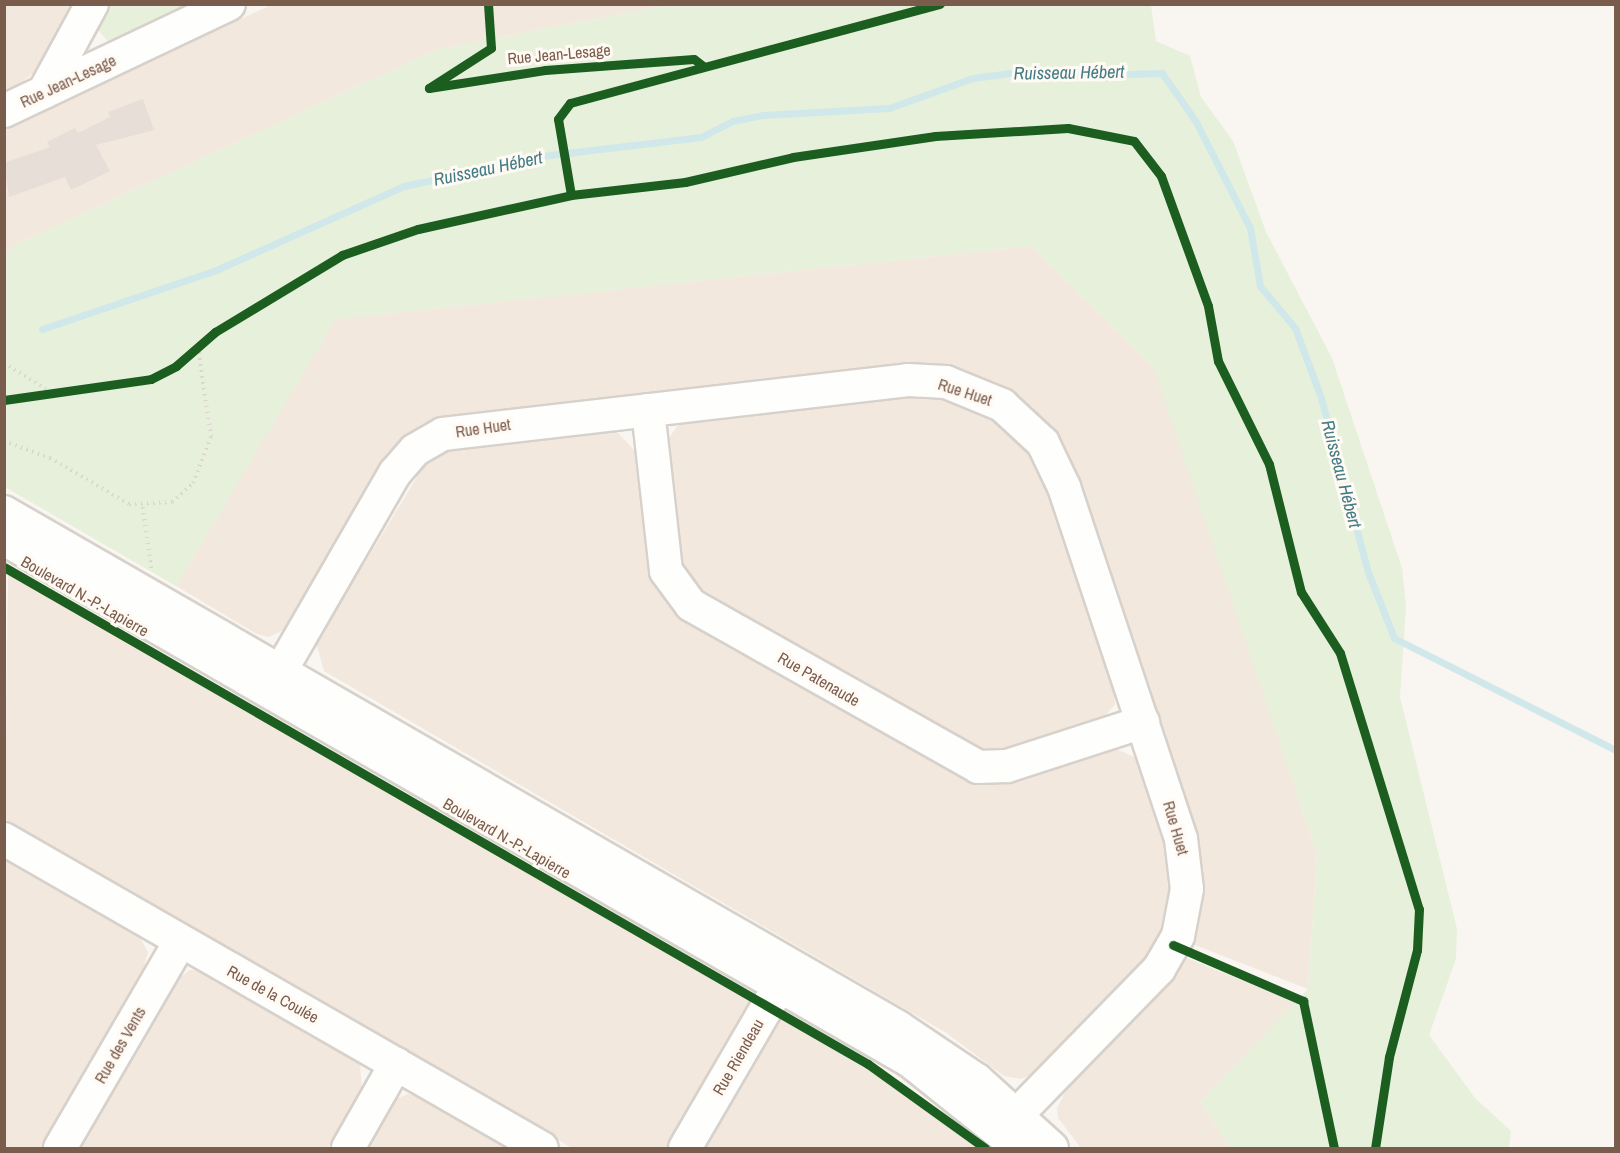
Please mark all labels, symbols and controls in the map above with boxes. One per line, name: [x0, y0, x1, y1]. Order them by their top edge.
street label: Rue Jean-Lesage: [507, 40, 611, 68]
street label: Rue Jean-Lesage: [17, 50, 119, 112]
water label: Ruisseau Hébert: [1013, 61, 1125, 85]
water label: Ruisseau Hébert: [432, 147, 544, 191]
street label: Rue Huet: [936, 374, 994, 410]
street label: Rue Huet: [454, 415, 512, 441]
water label: Ruisseau Hébert: [1316, 418, 1366, 530]
street label: Boulevard N.-P.-Lapierre: [18, 552, 152, 640]
street label: Rue Patenaude: [775, 648, 863, 710]
street label: Boulevard N.-P.-Lapierre: [440, 794, 574, 882]
street label: Rue Huet: [1159, 799, 1193, 857]
street label: Rue de la Coulée: [224, 961, 322, 1027]
street label: Rue des Vents: [90, 1003, 150, 1087]
street label: Rue Riendeau: [709, 1016, 767, 1098]

